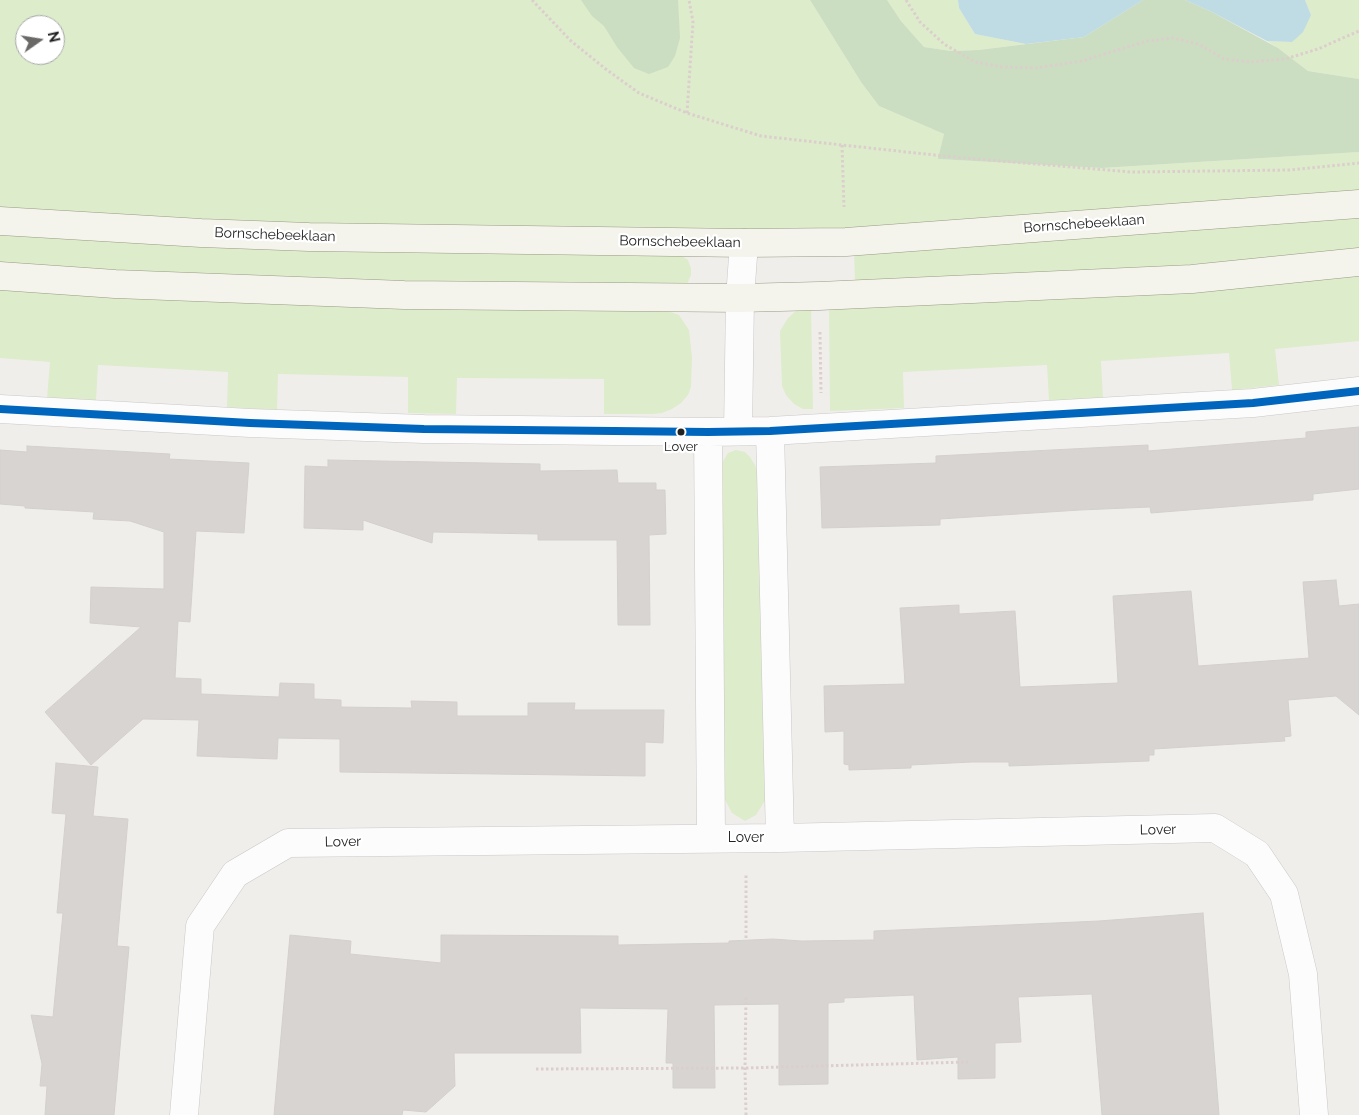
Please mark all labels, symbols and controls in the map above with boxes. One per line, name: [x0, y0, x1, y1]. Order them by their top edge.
north arrow: [15, 15, 65, 65]
text: N: [45, 30, 63, 44]
street label: Bornschebeeklaan: [1023, 211, 1145, 237]
street label: Bornschebeeklaan: [214, 224, 336, 246]
street label: Bornschebeeklaan: [619, 233, 741, 251]
marker: Lover: [676, 427, 686, 437]
place label: Lover: [664, 439, 698, 455]
street label: Lover: [1140, 821, 1176, 839]
street label: Lover: [728, 830, 764, 846]
street label: Lover: [325, 833, 361, 851]

